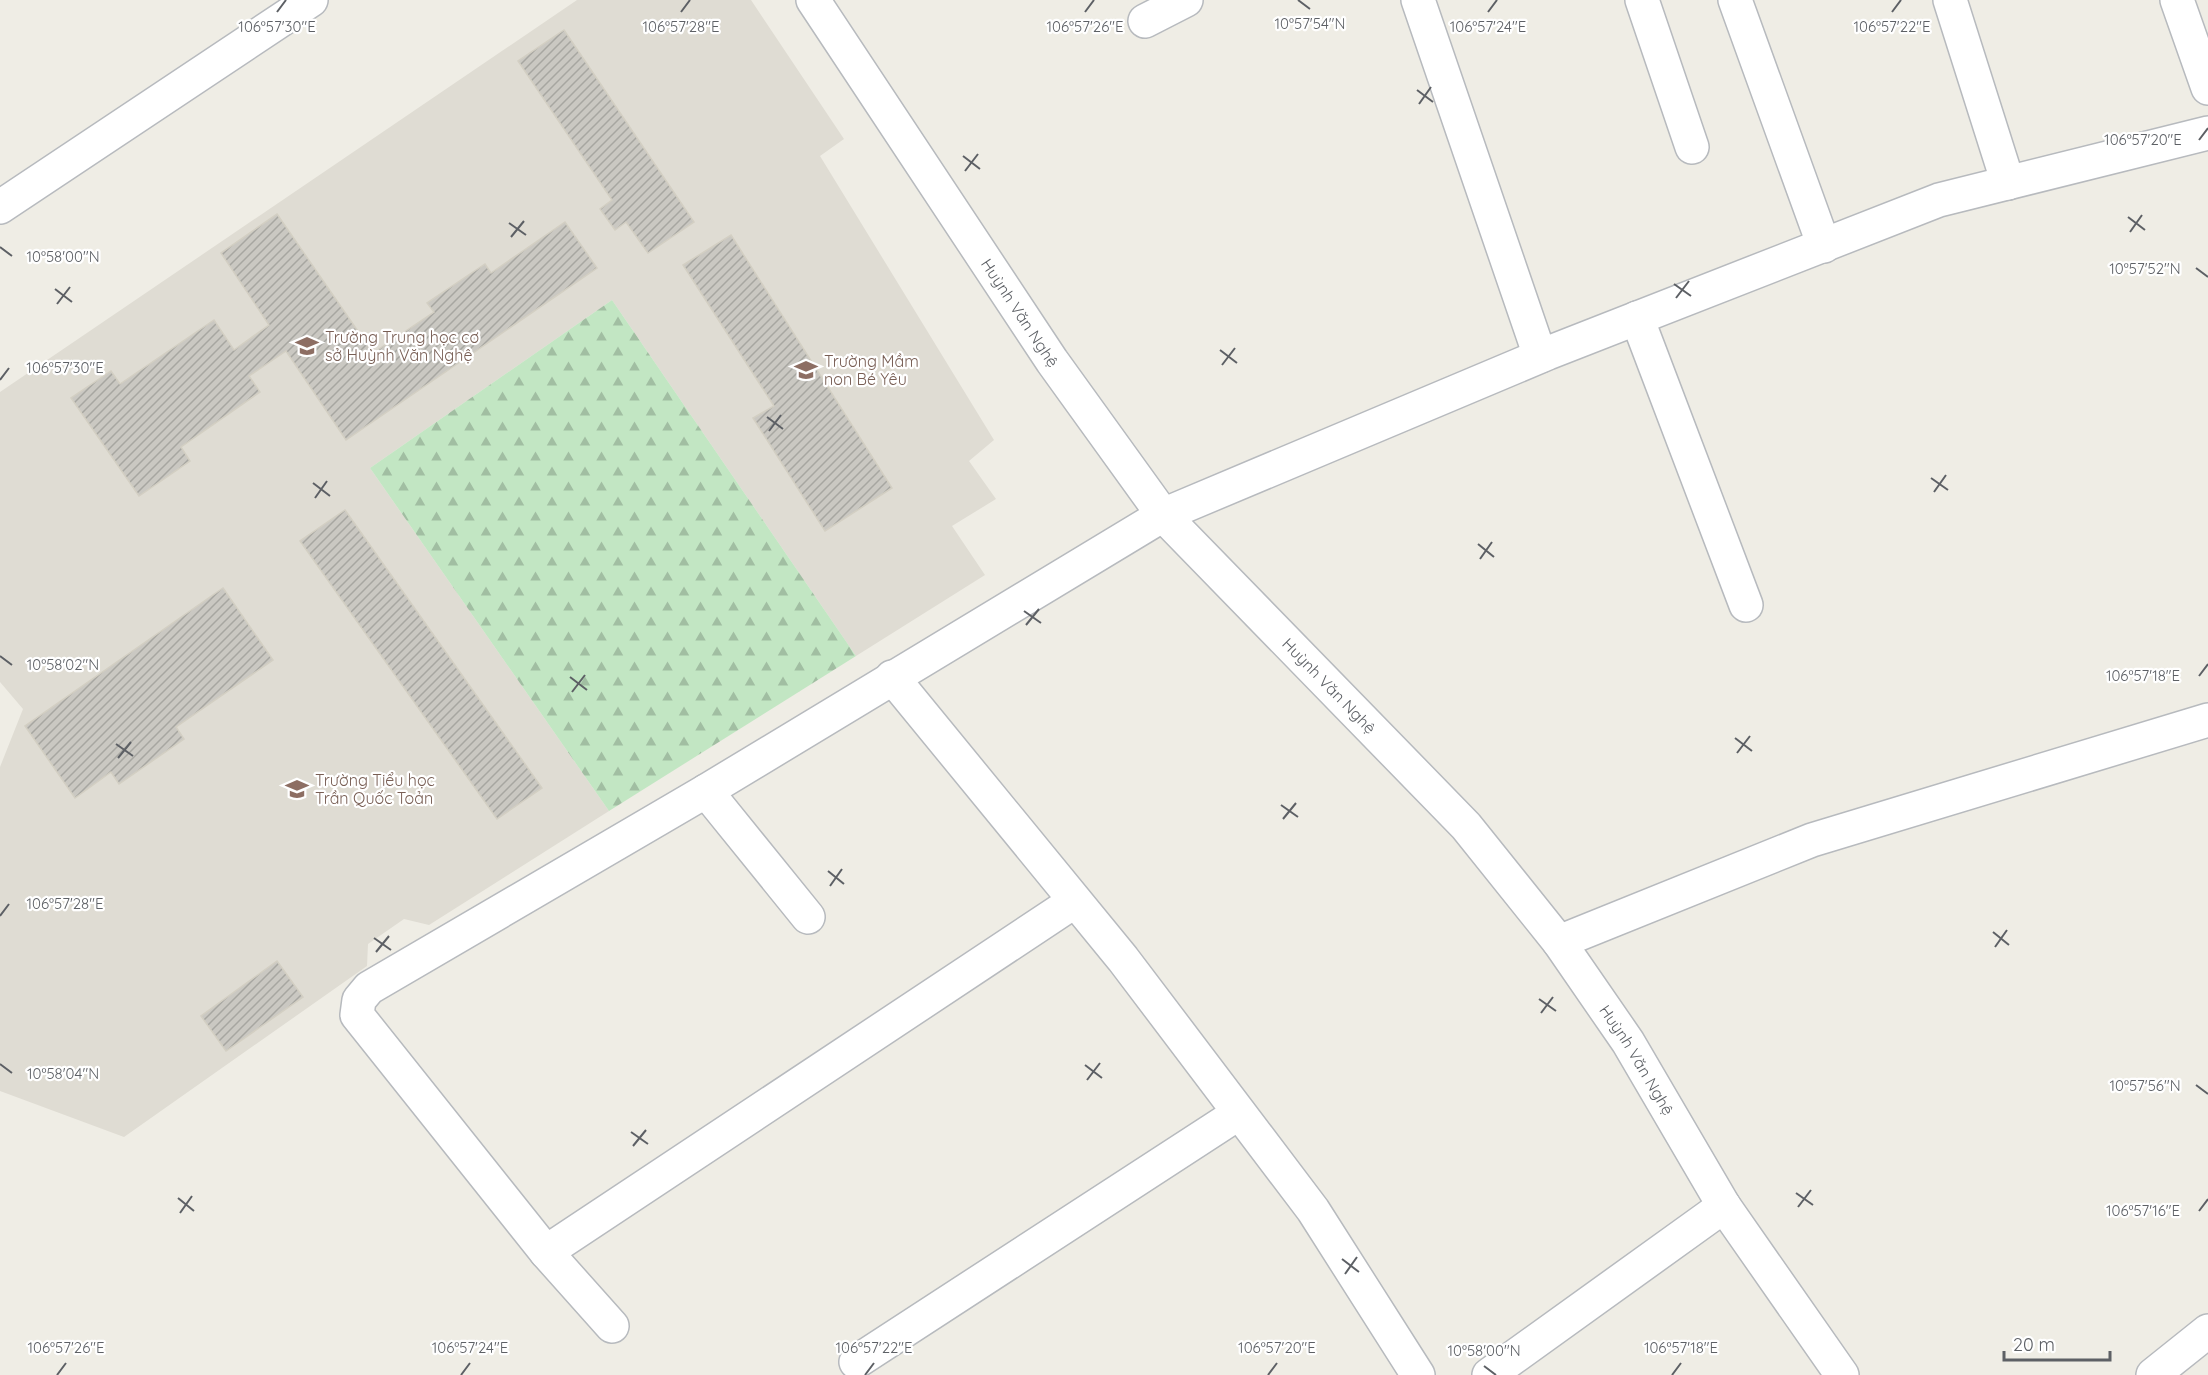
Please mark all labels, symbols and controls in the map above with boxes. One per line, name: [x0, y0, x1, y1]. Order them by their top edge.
text: 10°57'54"N: [1275, 14, 1345, 33]
text: 106°57'30"E: [238, 17, 316, 36]
text: 106°57'28"E: [643, 17, 719, 36]
text: 106°57'26"E: [1047, 17, 1123, 36]
text: 106°57'24"E: [1450, 17, 1526, 36]
text: 106°57'22"E: [1853, 17, 1931, 36]
text: 106°57'20"E: [2104, 130, 2182, 149]
text: 10°58'00"N: [26, 247, 100, 266]
street label: Huỳnh Văn Nghệ: [977, 255, 1063, 371]
text: 10°57'52"N: [2109, 259, 2181, 278]
place label: Trường Trung học cơ sở Huỳnh Văn Nghệ: [325, 327, 479, 365]
school or university icon: Trường Trung học cơ sở Huỳnh Văn Nghệ: [294, 333, 320, 359]
place label: Trường Mầm non Bé Yêu: [824, 351, 919, 389]
school or university icon: Trường Mầm non Bé Yêu: [793, 357, 819, 383]
text: 106°57'30"E: [26, 358, 104, 377]
street label: Huỳnh Văn Nghệ: [1278, 634, 1380, 738]
text: 10°58'02"N: [27, 655, 99, 674]
text: 106°57'18"E: [2106, 666, 2180, 685]
place label: Trường Tiểu học Trần Quốc Toản: [315, 770, 435, 808]
school or university icon: Trường Tiểu học Trần Quốc Toản: [284, 776, 310, 802]
text: 106°57'28"E: [27, 894, 103, 913]
street label: Huỳnh Văn Nghệ: [1595, 1001, 1678, 1119]
text: 10°58'04"N: [27, 1064, 99, 1083]
text: 10°57'56"N: [2109, 1076, 2181, 1095]
text: 106°57'16"E: [2106, 1201, 2180, 1220]
scale bar: [2004, 1324, 2110, 1362]
text: 20 m: [2013, 1333, 2055, 1356]
text: 106°57'26"E: [28, 1338, 104, 1357]
text: 106°57'24"E: [432, 1338, 508, 1357]
text: 106°57'22"E: [835, 1338, 913, 1357]
text: 106°57'20"E: [1238, 1338, 1316, 1357]
text: 106°57'18"E: [1644, 1338, 1718, 1357]
text: 10°58'00"N: [1447, 1341, 1521, 1360]

